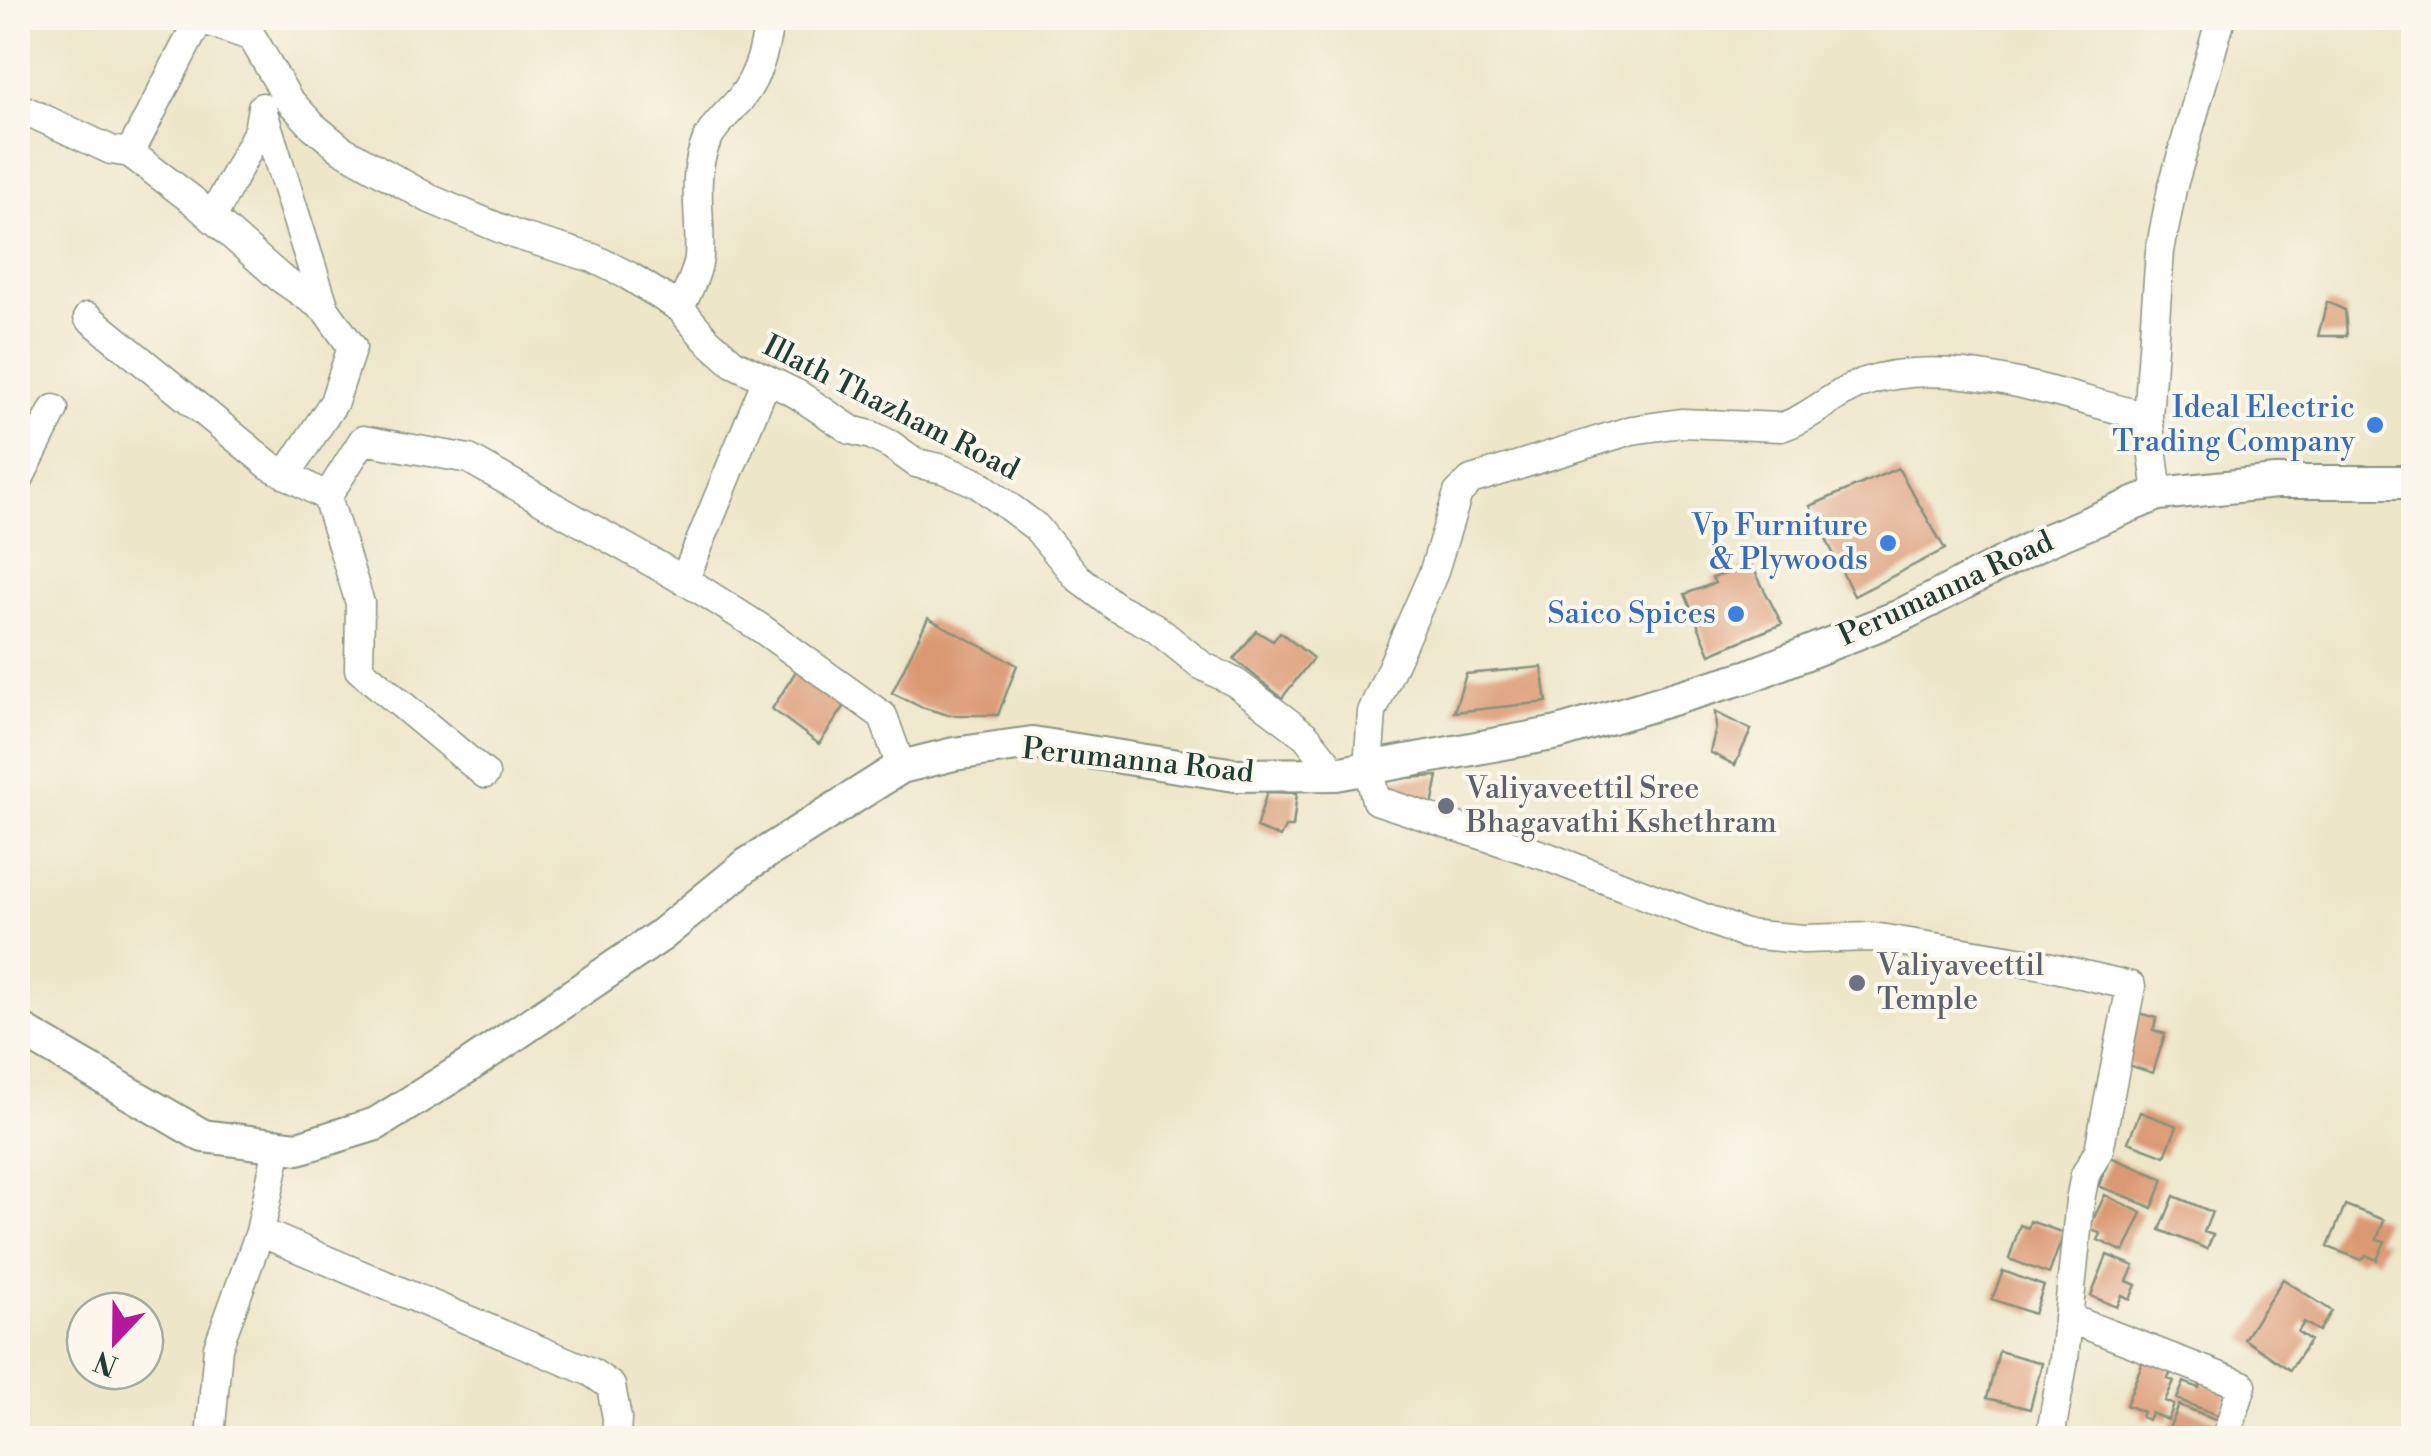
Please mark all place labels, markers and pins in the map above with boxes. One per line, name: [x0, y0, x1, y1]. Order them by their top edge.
place label: Ideal Electric Trading Company: [2112, 389, 2355, 461]
marker: Ideal Electric Trading Company: [2364, 414, 2386, 436]
place label: Vp Furniture & Plywoods: [1691, 507, 1868, 579]
marker: Vp Furniture & Plywoods: [1877, 532, 1899, 554]
place label: Saico Spices: [1548, 595, 1716, 633]
marker: Saico Spices: [1725, 603, 1747, 625]
place label: Valiyaveettil Sree Bhagavathi Kshethram: [1465, 770, 1777, 842]
marker: Valiyaveettil Sree Bhagavathi Kshethram: [1435, 795, 1457, 817]
place label: Valiyaveettil Temple: [1876, 947, 2044, 1019]
marker: Valiyaveettil Temple: [1846, 972, 1868, 994]

